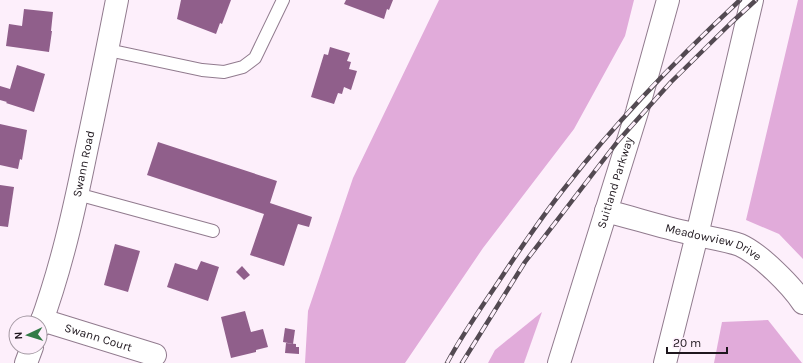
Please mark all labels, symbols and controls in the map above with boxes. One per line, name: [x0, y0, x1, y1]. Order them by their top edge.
street label: Swann Road: [70, 129, 97, 198]
street label: Suitland Parkway: [594, 135, 636, 230]
street label: Meadowview Drive: [664, 221, 764, 264]
north arrow: [8, 315, 48, 355]
street label: Swann Court: [63, 320, 134, 355]
scale bar: [667, 329, 727, 355]
text: N: [12, 331, 25, 340]
text: 20 m: [673, 336, 701, 350]

